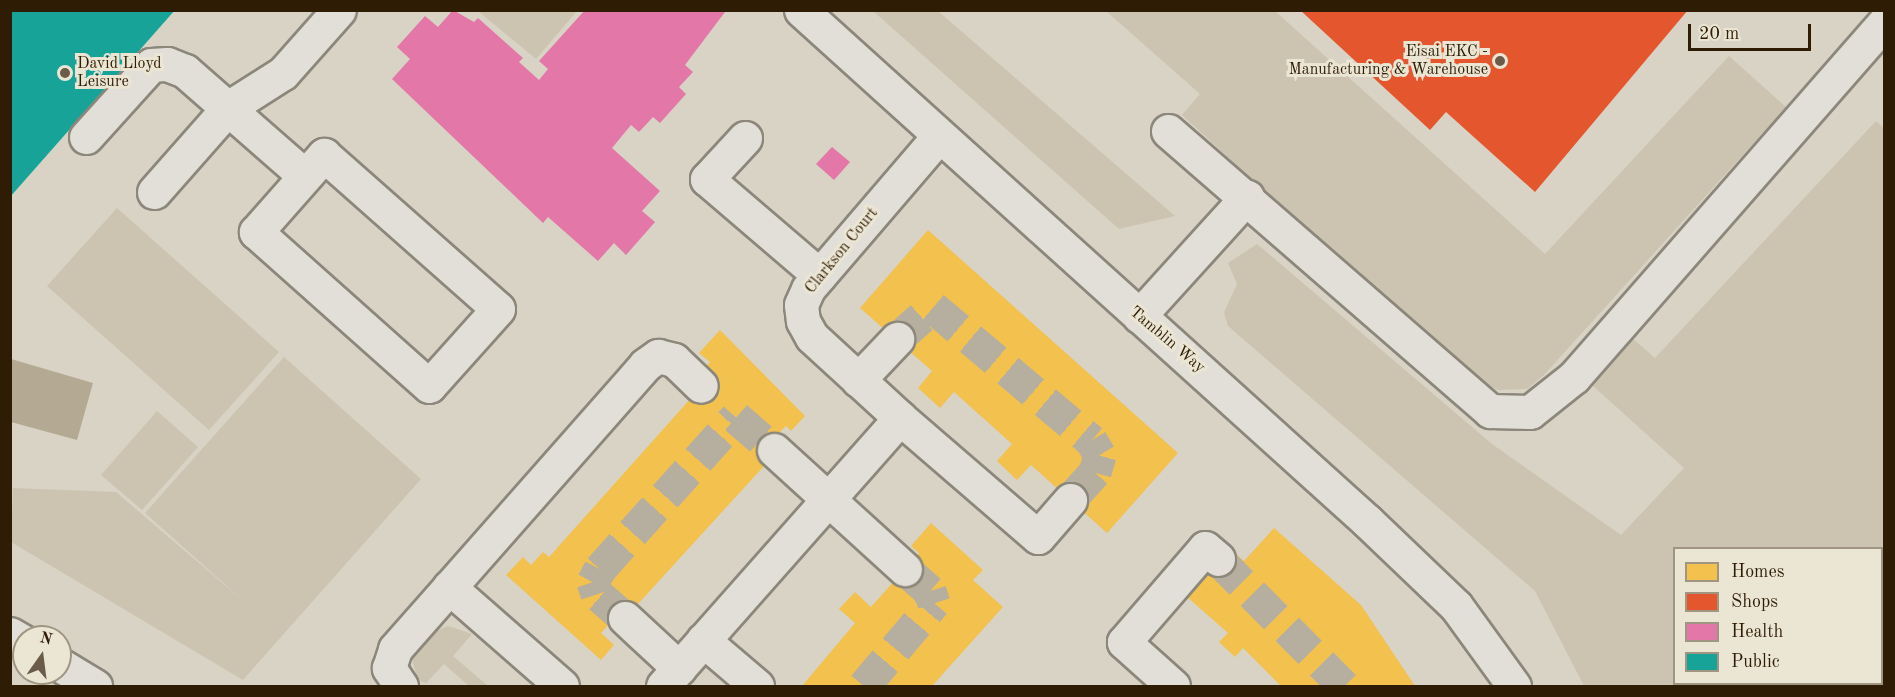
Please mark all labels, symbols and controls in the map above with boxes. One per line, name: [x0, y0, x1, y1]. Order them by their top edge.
scale bar: [1691, 12, 1814, 50]
text: 20 m: [1699, 25, 1739, 43]
place label: Eisai EKC - Manufacturing & Warehouse: [1288, 42, 1488, 80]
place label: David Lloyd Leisure: [77, 54, 162, 92]
marker: Eisai EKC - Manufacturing & Warehouse: [1493, 54, 1507, 68]
marker: David Lloyd Leisure: [58, 66, 72, 80]
street label: Clarkson Court: [801, 204, 883, 298]
street label: Tamblin Way: [1125, 303, 1209, 377]
legend: [1673, 547, 1883, 685]
text: Homes: [1731, 563, 1785, 581]
text: Shops: [1731, 593, 1778, 611]
text: Health: [1731, 623, 1783, 641]
north arrow: [12, 625, 72, 685]
text: N: [38, 630, 54, 649]
text: Public: [1731, 653, 1780, 671]

